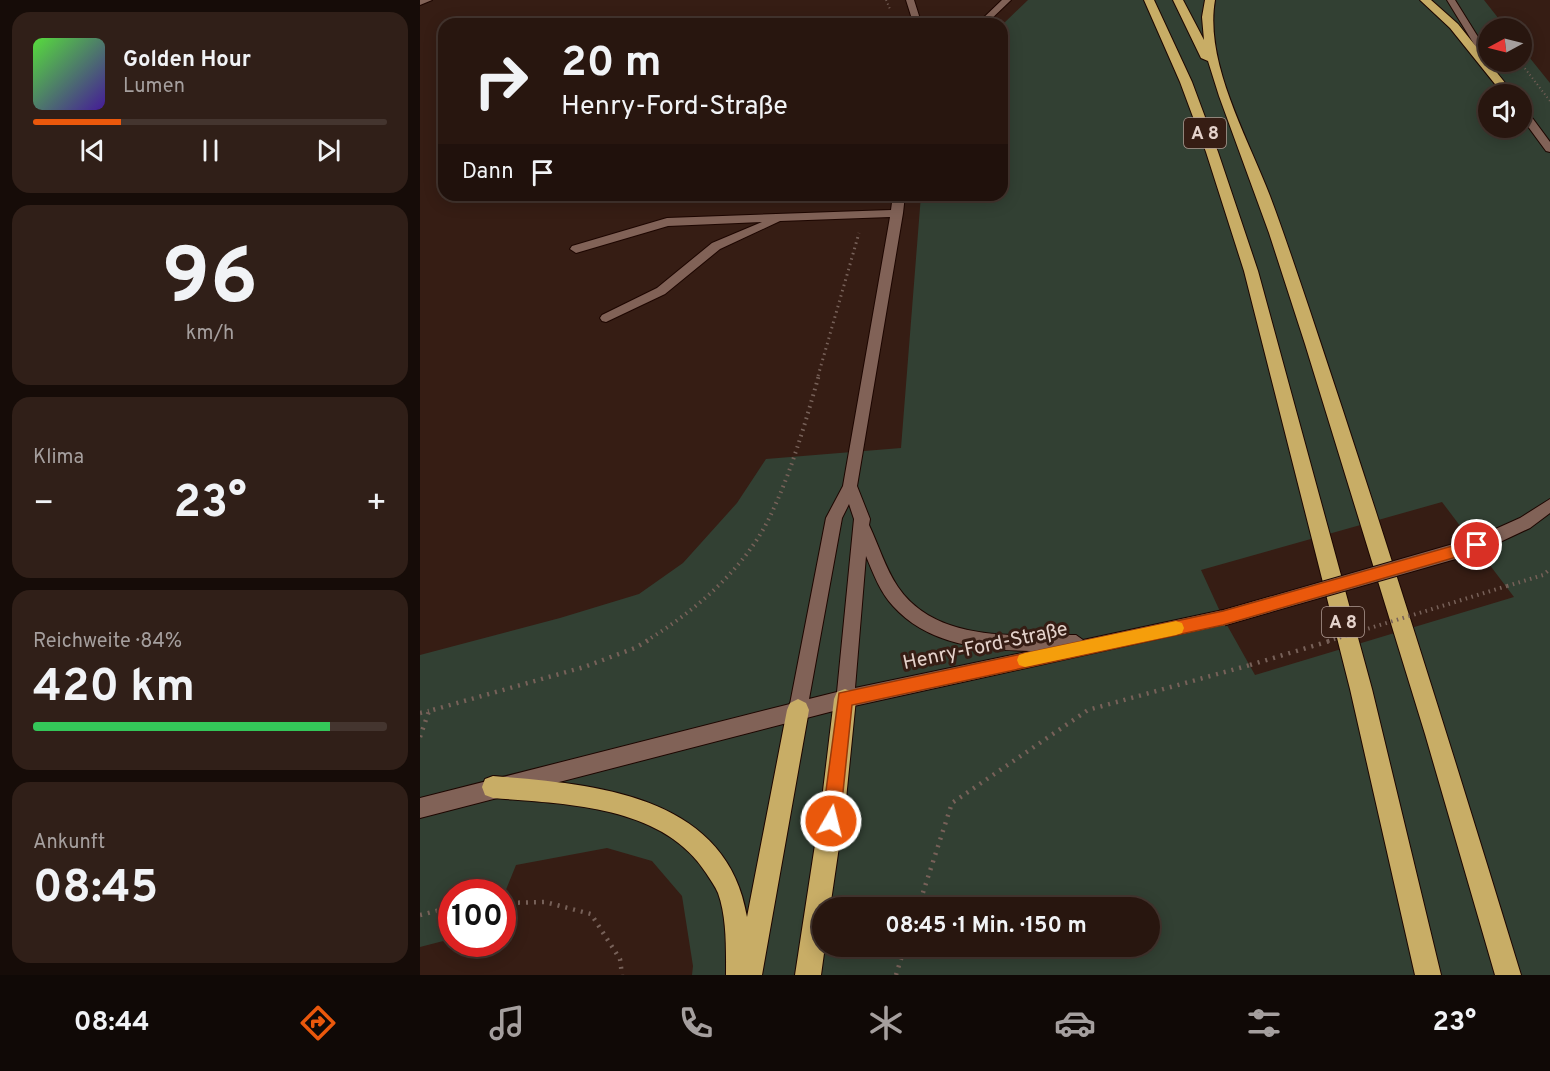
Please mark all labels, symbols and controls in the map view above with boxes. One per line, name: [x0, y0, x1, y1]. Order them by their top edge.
north arrow: [1478, 18, 1532, 72]
map controls: [1478, 18, 1532, 138]
text: 20 m: [561, 38, 662, 91]
icon: right: [462, 42, 540, 120]
text: Golden Hour: [123, 47, 251, 74]
text: Lumen: [123, 74, 185, 100]
button: sound: [1478, 84, 1532, 138]
text: Henry-Ford-Straße: [561, 90, 788, 124]
road number: A 8: [1184, 118, 1226, 148]
icon: previous: [76, 134, 109, 167]
icon: pause: [194, 134, 227, 167]
icon: next: [312, 134, 345, 167]
icon: arrive: [526, 156, 559, 189]
text: Dann: [462, 159, 514, 186]
text: 96: [162, 232, 258, 331]
text: km/h: [186, 321, 234, 347]
text: Klima: [33, 445, 84, 471]
text: 23°: [173, 476, 247, 533]
text: −: [33, 484, 54, 526]
text: +: [366, 484, 387, 526]
pin: [1451, 519, 1502, 570]
icon: arrive: [1460, 528, 1493, 561]
road number: A 8: [1322, 607, 1364, 637]
street label: Henry-Ford-Straße: [901, 617, 1070, 677]
text: Reichweite · 84%: [33, 629, 182, 655]
text: 420 km: [33, 660, 195, 717]
position arrow: [799, 789, 863, 853]
text: Ankunft: [33, 830, 105, 856]
text: 08:45: [33, 861, 158, 918]
speed limit sign: 100: [438, 879, 516, 957]
text: 08:45 · 1 Min. · 150 m: [885, 913, 1087, 940]
icon: directions: [297, 1002, 339, 1044]
icon: music: [486, 1002, 528, 1044]
icon: phone: [675, 1002, 717, 1044]
icon: climate: [865, 1002, 907, 1044]
icon: car: [1054, 1002, 1096, 1044]
icon: filters: [1243, 1002, 1285, 1044]
text: 08:44: [74, 1006, 150, 1040]
text: 23°: [1432, 1006, 1476, 1040]

